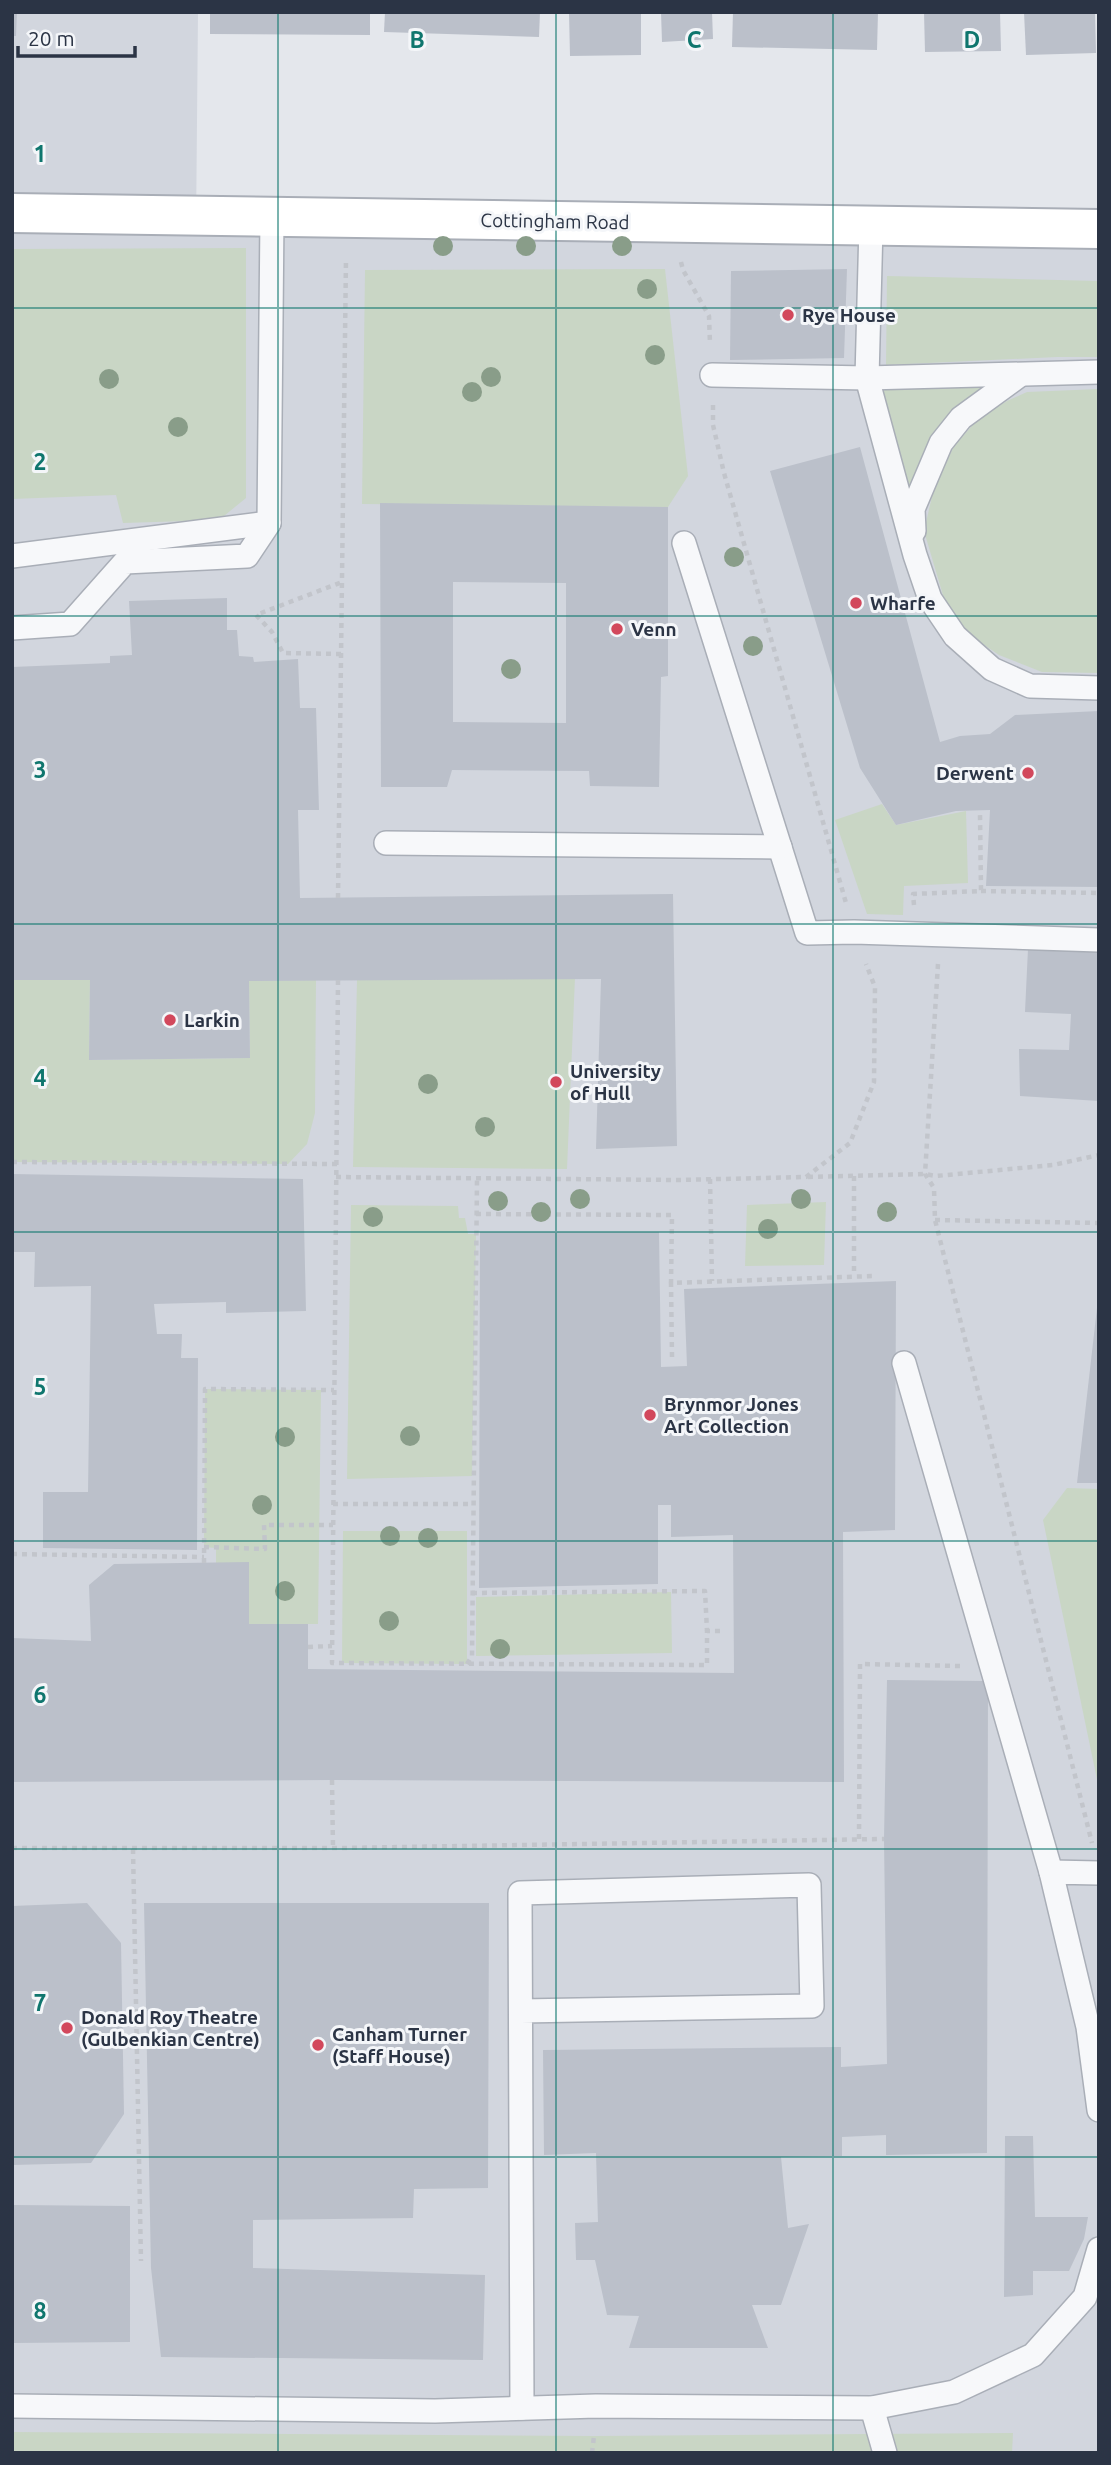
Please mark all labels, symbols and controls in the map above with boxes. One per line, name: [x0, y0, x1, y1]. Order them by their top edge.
scale bar: [18, 14, 135, 58]
text: 20 m: [28, 26, 75, 50]
text: B: [409, 27, 425, 52]
text: C: [687, 27, 702, 52]
text: D: [964, 27, 980, 52]
text: 1: [34, 141, 46, 166]
street label: Cottingham Road: [480, 209, 630, 233]
place label: Rye House: [802, 304, 896, 326]
marker: Rye House: [780, 307, 796, 323]
text: 2: [34, 449, 46, 474]
place label: Wharfe: [870, 592, 936, 614]
marker: Wharfe: [848, 595, 864, 611]
place label: Venn: [631, 618, 677, 640]
marker: Venn: [609, 621, 625, 637]
text: 3: [34, 757, 46, 782]
place label: Derwent: [936, 762, 1014, 784]
marker: Derwent: [1020, 765, 1036, 781]
place label: Larkin: [184, 1009, 240, 1031]
marker: Larkin: [162, 1012, 178, 1028]
place label: University of Hull: [570, 1060, 661, 1104]
text: 4: [34, 1065, 47, 1090]
marker: University of Hull: [548, 1074, 564, 1090]
text: 5: [34, 1374, 46, 1399]
place label: Brynmor Jones Art Collection: [664, 1393, 799, 1437]
marker: Brynmor Jones Art Collection: [642, 1407, 658, 1423]
text: 6: [34, 1682, 47, 1707]
text: 7: [34, 1990, 46, 2015]
place label: Donald Roy Theatre (Gulbenkian Centre): [81, 2006, 260, 2050]
marker: Donald Roy Theatre (Gulbenkian Centre): [59, 2020, 75, 2036]
place label: Canham Turner (Staff House): [332, 2023, 467, 2067]
marker: Canham Turner (Staff House): [310, 2037, 326, 2053]
text: 8: [34, 2298, 46, 2323]

